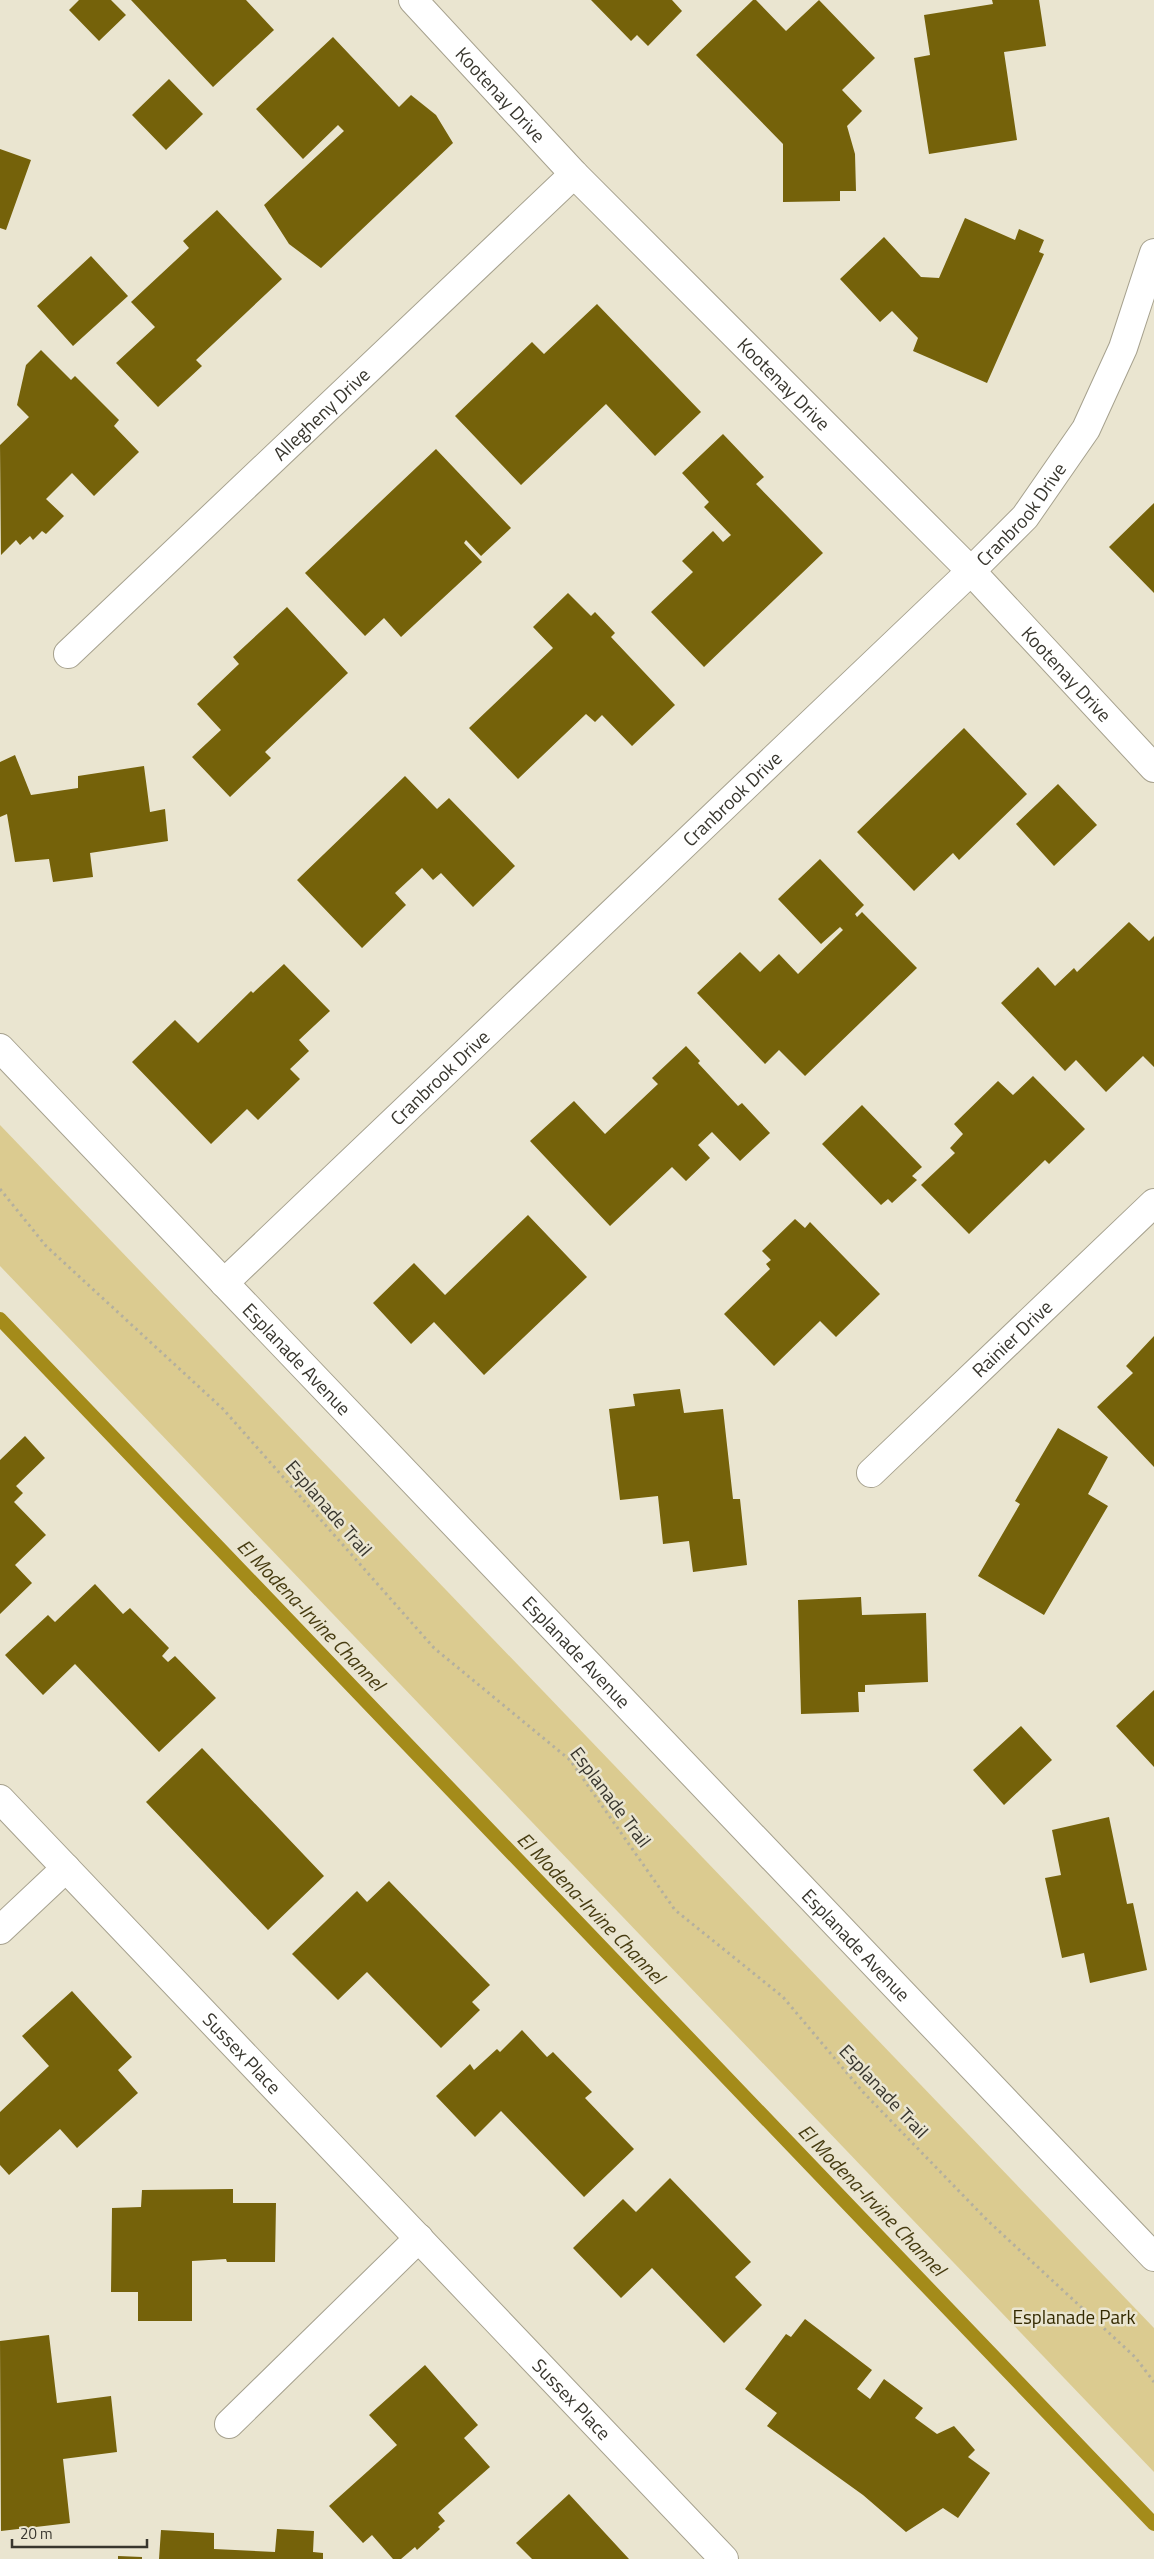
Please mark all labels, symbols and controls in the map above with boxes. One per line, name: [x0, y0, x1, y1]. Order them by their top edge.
street label: Kootenay Drive: [449, 40, 553, 149]
street label: Kootenay Drive: [731, 330, 838, 437]
street label: Allegheny Drive: [266, 360, 376, 467]
street label: Cranbrook Drive: [969, 456, 1073, 572]
street label: Kootenay Drive: [1015, 619, 1119, 728]
street label: Cranbrook Drive: [675, 744, 788, 853]
street label: Cranbrook Drive: [383, 1022, 496, 1132]
street label: Rainier Drive: [965, 1292, 1059, 1384]
street label: Esplanade Avenue: [236, 1296, 358, 1422]
street label: Esplanade Trail: [279, 1453, 380, 1562]
water label: El Modena-Irvine Channel: [230, 1531, 394, 1700]
street label: Esplanade Avenue: [516, 1589, 638, 1715]
street label: Esplanade Trail: [564, 1740, 659, 1853]
water label: El Modena-Irvine Channel: [510, 1824, 674, 1993]
street label: Esplanade Avenue: [796, 1882, 918, 2008]
street label: Sussex Place: [196, 2005, 289, 2100]
street label: Esplanade Trail: [833, 2037, 936, 2144]
water label: El Modena-Irvine Channel: [791, 2116, 955, 2285]
park label: Esplanade Park: [1012, 2302, 1136, 2331]
street label: Sussex Place: [526, 2351, 618, 2446]
scale bar: [12, 2516, 148, 2548]
text: 20 m: [20, 2522, 53, 2545]

